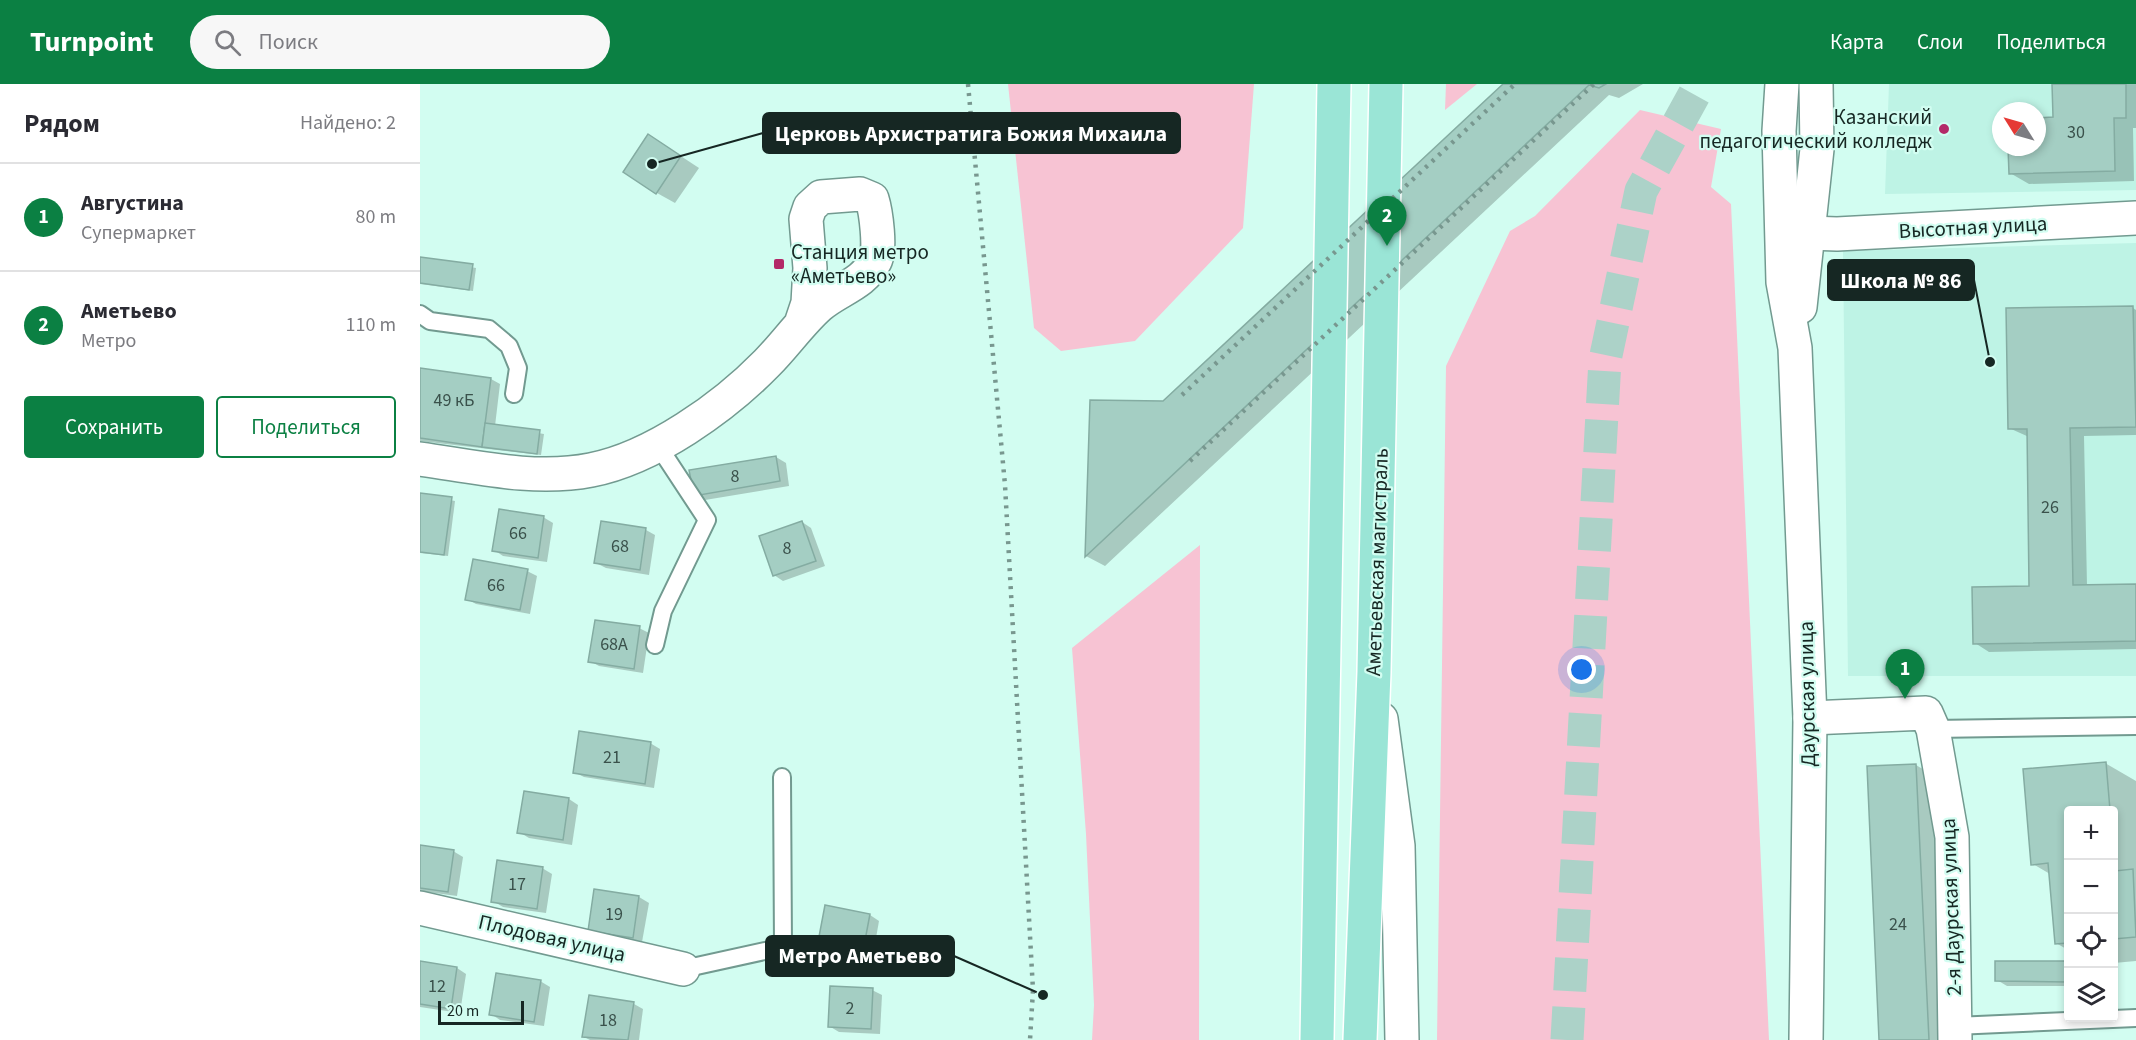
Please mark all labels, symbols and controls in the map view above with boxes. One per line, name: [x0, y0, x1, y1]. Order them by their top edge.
search box: [190, 15, 610, 69]
text: Turnpoint: [30, 22, 154, 62]
icon: search: [211, 26, 244, 59]
text: Поиск: [259, 26, 318, 58]
text: Карта: [1830, 27, 1884, 57]
text: Слои: [1917, 27, 1963, 57]
text: Поделиться: [1996, 27, 2106, 57]
place label: Казанский педагогический колледж: [1700, 102, 1933, 156]
north arrow: [1992, 102, 2046, 156]
text: Рядом: [24, 105, 100, 142]
text: Найдено: 2: [300, 109, 396, 137]
callout: Церковь Архистратига Божия Михаила: [763, 113, 1180, 153]
text: Церковь Архистратига Божия Михаила: [775, 118, 1167, 150]
house number: 30: [2067, 120, 2085, 145]
marker: Казанский педагогический колледж: [1937, 122, 1951, 136]
text: Августина: [81, 187, 184, 219]
pin: 2: [1368, 196, 1406, 246]
text: 1: [38, 203, 49, 231]
text: 80 m: [356, 203, 396, 231]
street label: Высотная улица: [1898, 208, 2048, 246]
text: Супермаркет: [81, 219, 196, 247]
place label: Станция метро «Аметьево»: [791, 237, 929, 291]
marker: Станция метро «Аметьево»: [772, 257, 786, 271]
callout: Школа № 86: [1828, 260, 1974, 300]
text: Школа № 86: [1840, 265, 1962, 297]
text: Аметьево: [81, 295, 177, 327]
text: 2: [38, 311, 49, 339]
text: 110 m: [346, 311, 396, 339]
text: Метро: [81, 327, 136, 355]
house number: 49 кБ: [434, 388, 474, 413]
button: Сохранить: [24, 396, 204, 458]
button: Поделиться: [216, 396, 396, 458]
street label: Аметьевская магистраль: [1358, 447, 1396, 677]
house number: 8: [731, 464, 740, 489]
house number: 26: [2041, 495, 2059, 520]
house number: 66: [509, 521, 527, 546]
house number: 68: [611, 534, 629, 559]
house number: 8: [783, 536, 792, 561]
house number: 66: [487, 573, 505, 598]
street label: Даурская улица: [1791, 621, 1823, 767]
house number: 68А: [600, 632, 628, 657]
pin: 1: [1886, 650, 1924, 699]
your location: [1567, 655, 1596, 684]
house number: 21: [603, 745, 621, 770]
map controls: [2064, 806, 2118, 1022]
button: +: [2064, 806, 2118, 860]
street label: 2-я Даурская улица: [1933, 818, 1969, 996]
button: −: [2064, 860, 2118, 914]
house number: 17: [508, 872, 526, 897]
house number: 19: [605, 902, 623, 927]
street label: Плодовая улица: [476, 907, 628, 969]
house number: 24: [1889, 912, 1907, 937]
button: locate: [2064, 914, 2118, 968]
callout: Метро Аметьево: [766, 936, 954, 976]
text: Метро Аметьево: [778, 940, 942, 972]
button: layers: [2064, 968, 2118, 1022]
house number: 12: [428, 974, 446, 999]
house number: 2: [846, 996, 855, 1021]
scale bar: [438, 998, 524, 1026]
text: 20 m: [447, 1000, 479, 1022]
house number: 18: [599, 1008, 617, 1033]

